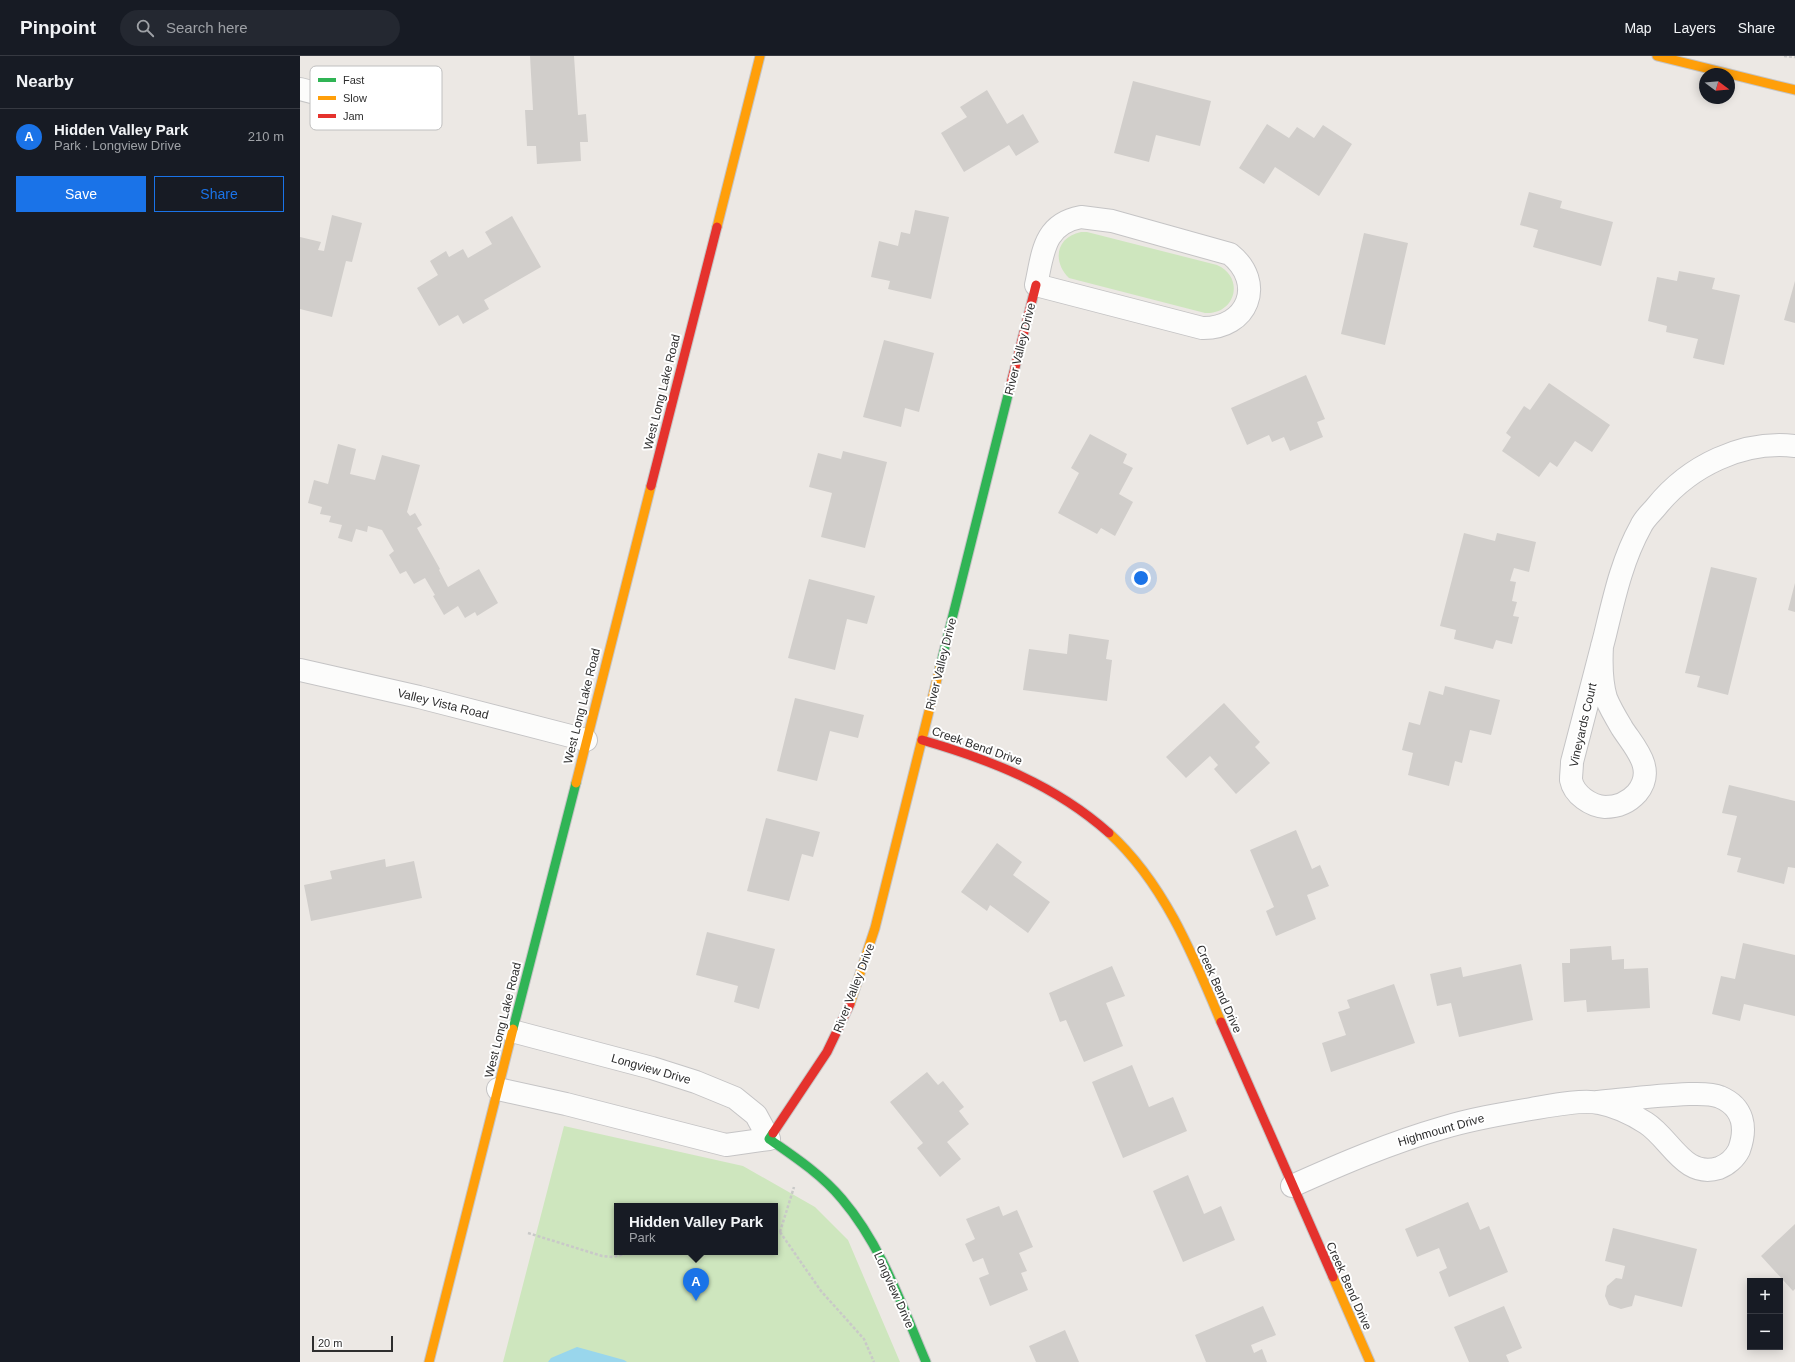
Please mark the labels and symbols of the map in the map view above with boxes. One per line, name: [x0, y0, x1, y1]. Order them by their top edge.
legend: [310, 66, 442, 130]
north arrow: [1699, 68, 1735, 104]
text: Fast: [343, 74, 364, 86]
text: Slow: [343, 92, 367, 104]
text: Jam: [343, 110, 364, 122]
street label: River Valley Drive: [1002, 301, 1038, 397]
street label: West Long Lake Road: [641, 333, 683, 451]
your location: [1131, 568, 1151, 588]
street label: River Valley Drive: [923, 616, 959, 712]
street label: West Long Lake Road: [561, 647, 603, 765]
street label: Vineyards Court: [1567, 681, 1600, 768]
street label: Valley Vista Road: [396, 686, 490, 722]
street label: Creek Bend Drive: [930, 724, 1024, 768]
street label: River Valley Drive: [831, 941, 878, 1035]
street label: Creek Bend Drive: [1193, 943, 1245, 1035]
street label: West Long Lake Road: [482, 961, 524, 1079]
street label: Longview Drive: [610, 1051, 693, 1087]
street label: Highmount Drive: [1396, 1111, 1486, 1149]
street label: Creek Bend Drive: [1323, 1240, 1375, 1332]
street label: Longview Drive: [871, 1250, 917, 1331]
pin: A: [683, 1268, 709, 1301]
scale bar: [312, 1334, 393, 1353]

